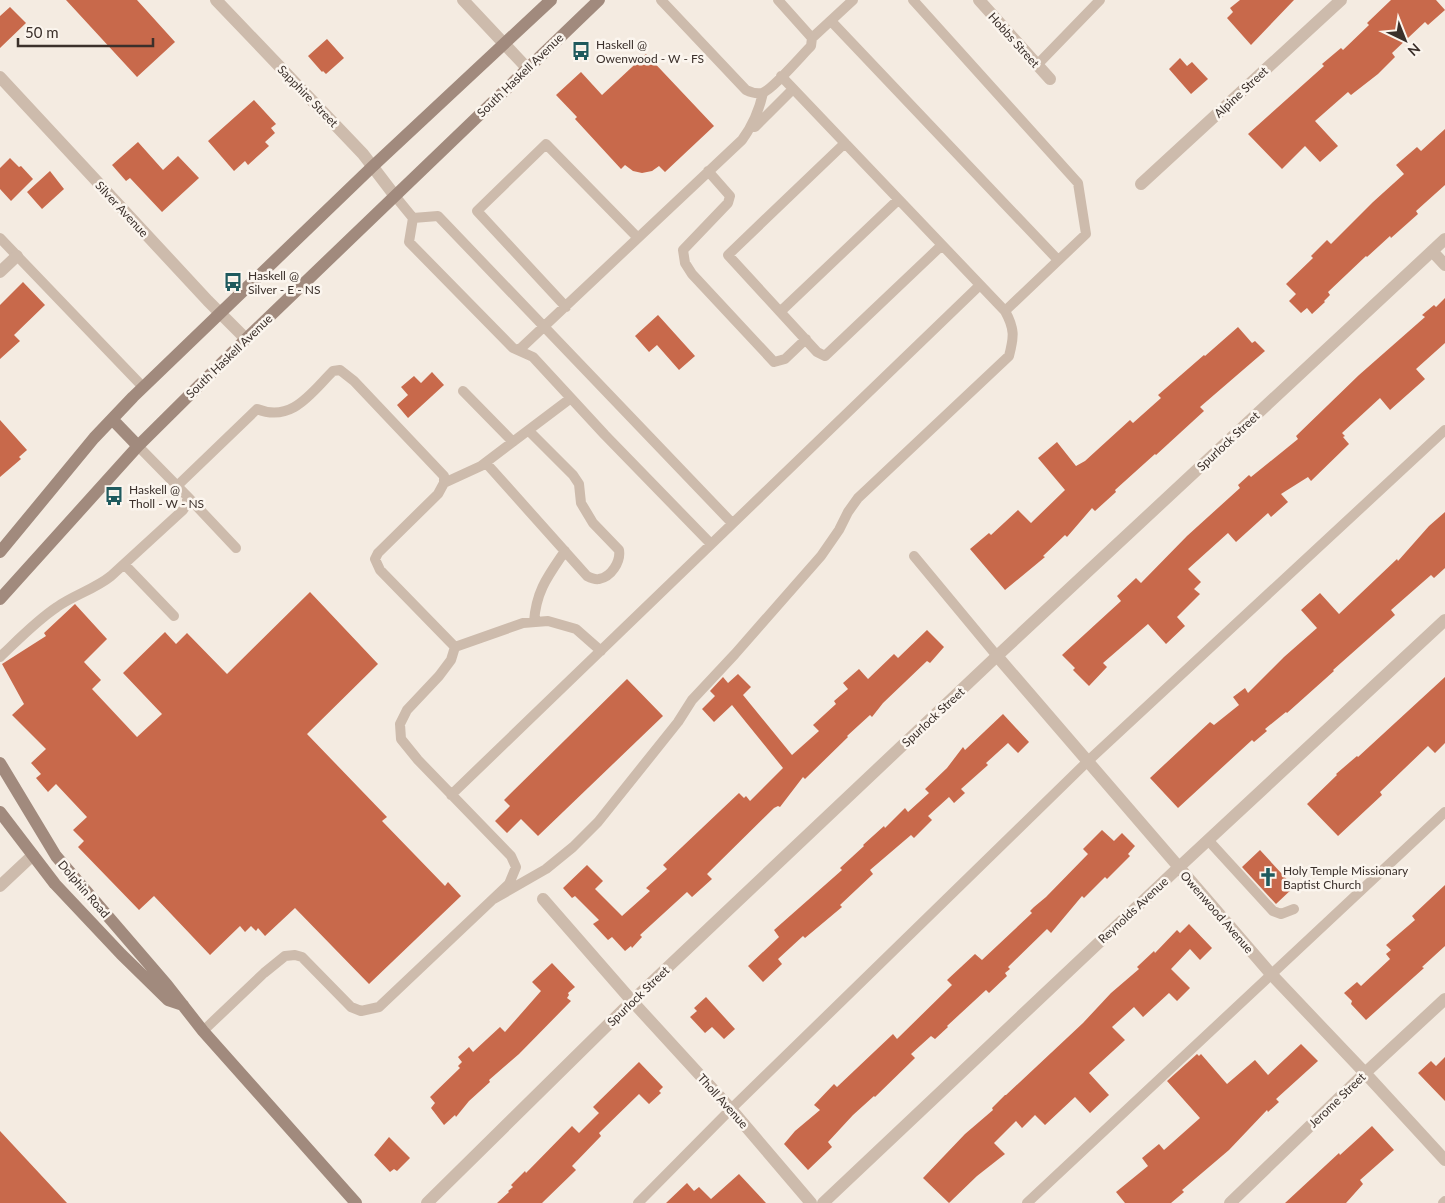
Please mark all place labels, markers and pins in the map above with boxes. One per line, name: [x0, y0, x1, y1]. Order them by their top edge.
place label: Haskell @ Owenwood - W - FS: [596, 37, 704, 66]
bus stop icon: Haskell @ Owenwood - W - FS: [570, 40, 592, 62]
place label: Haskell @ Silver - E - NS: [248, 268, 320, 297]
bus stop icon: Haskell @ Silver - E - NS: [222, 271, 244, 293]
place label: Haskell @ Tholl - W - NS: [129, 482, 204, 511]
bus stop icon: Haskell @ Tholl - W - NS: [103, 485, 125, 507]
place label: Holy Temple Missionary Baptist Church: [1283, 863, 1409, 892]
church icon: Holy Temple Missionary Baptist Church: [1257, 866, 1279, 888]

